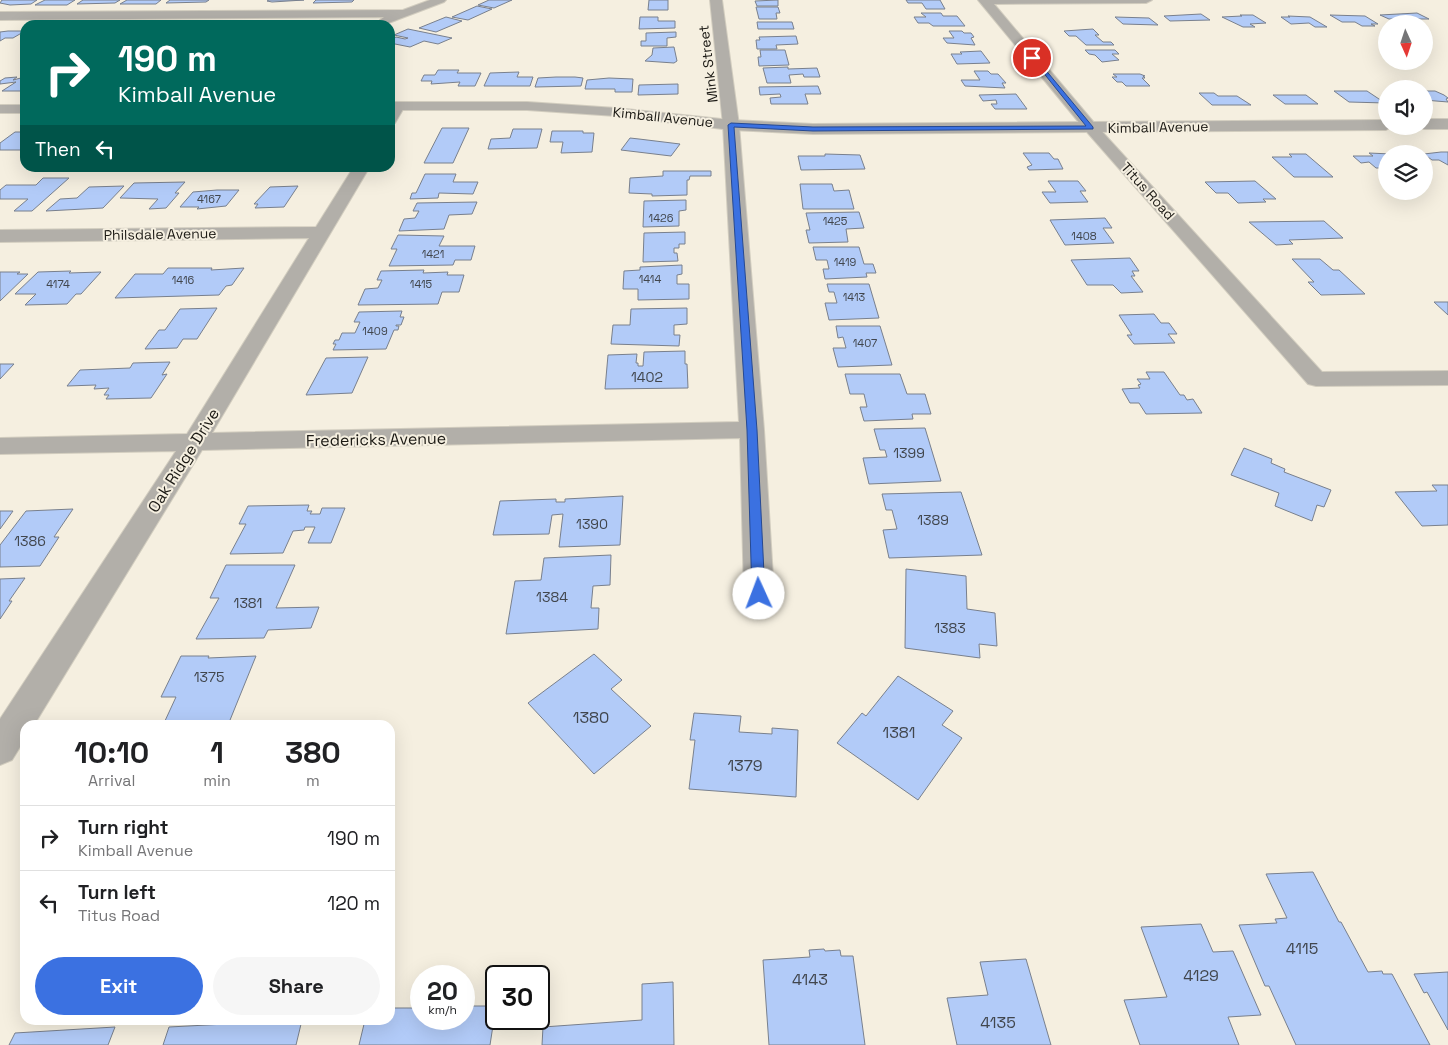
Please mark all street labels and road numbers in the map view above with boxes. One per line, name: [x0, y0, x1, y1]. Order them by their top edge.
street label: Mink Street: [694, 24, 722, 104]
street label: Kimball Avenue: [612, 103, 714, 131]
street label: Kimball Avenue: [1107, 117, 1209, 137]
street label: Titus Road: [1117, 158, 1179, 224]
street label: Philsdale Avenue: [103, 224, 217, 244]
street label: Oak Ridge Drive: [143, 404, 224, 516]
street label: Fredericks Avenue: [306, 428, 446, 451]

